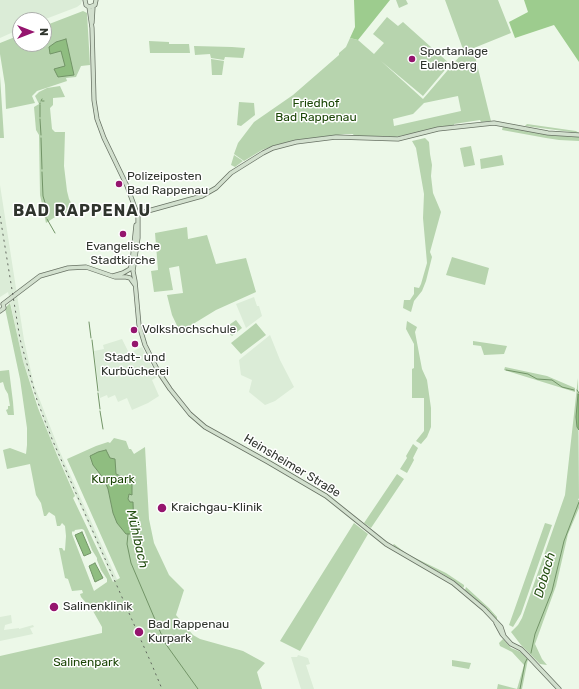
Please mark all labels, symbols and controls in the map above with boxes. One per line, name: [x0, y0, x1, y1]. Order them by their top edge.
north arrow: [12, 12, 52, 52]
text: N: [37, 28, 50, 36]
place label: Sportanlage Eulenberg: [420, 45, 488, 73]
marker: Sportanlage Eulenberg: [407, 54, 417, 64]
park label: Friedhof Bad Rappenau: [275, 97, 357, 125]
place label: Polizeiposten Bad Rappenau: [127, 170, 208, 198]
marker: Polizeiposten Bad Rappenau: [114, 179, 124, 189]
district label: BAD RAPPENAU: [13, 201, 151, 221]
marker: Evangelische Stadtkirche: [118, 229, 128, 239]
place label: Evangelische Stadtkirche: [86, 240, 160, 268]
place label: Volkshochschule: [142, 323, 236, 337]
marker: Volkshochschule: [129, 325, 139, 335]
marker: Stadt- und Kurbücherei: [130, 339, 140, 349]
place label: Stadt- und Kurbücherei: [101, 351, 169, 379]
street label: Heinsheimer Straße: [241, 431, 343, 501]
park label: Kurpark: [91, 473, 135, 487]
place label: Kraichgau-Klinik: [171, 501, 262, 515]
marker: Kraichgau-Klinik: [156, 502, 168, 514]
water label: Mühlbach: [123, 508, 151, 570]
water label: Dobach: [531, 550, 559, 600]
place label: Salinenklinik: [63, 600, 133, 614]
marker: Salinenklinik: [48, 601, 60, 613]
place label: Bad Rappenau Kurpark: [148, 618, 229, 646]
marker: Bad Rappenau Kurpark: [133, 626, 145, 638]
park label: Salinenpark: [53, 656, 119, 670]

